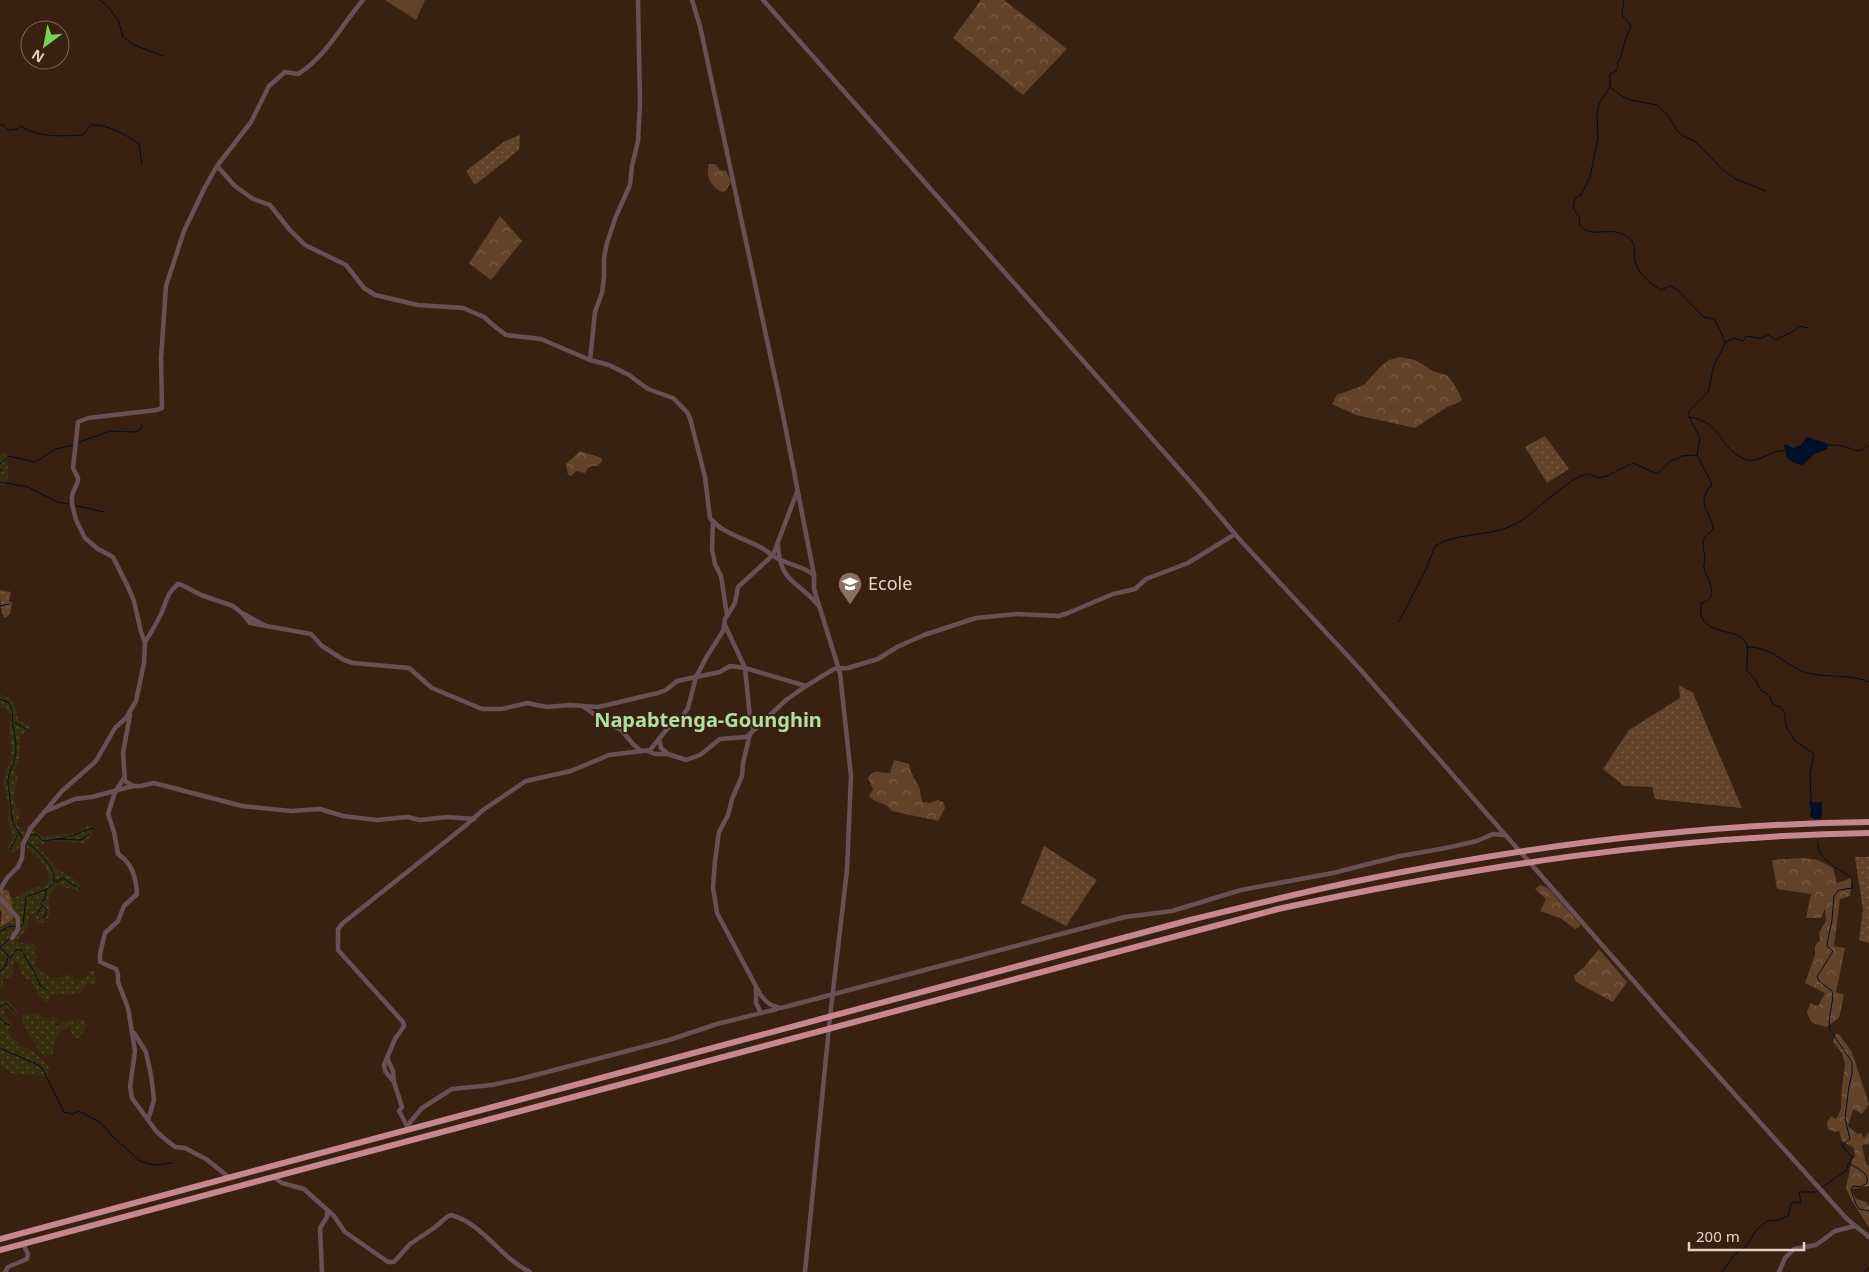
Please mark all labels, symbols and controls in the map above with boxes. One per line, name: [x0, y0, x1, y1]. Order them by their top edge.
north arrow: [20, 20, 70, 70]
text: N: [28, 45, 48, 68]
school or university icon: Ecole: [837, 571, 863, 605]
place label: Ecole: [868, 571, 912, 595]
district label: Napabtenga-Gounghin: [594, 706, 822, 733]
scale bar: [1689, 1220, 1804, 1252]
text: 200 m: [1696, 1226, 1740, 1246]

